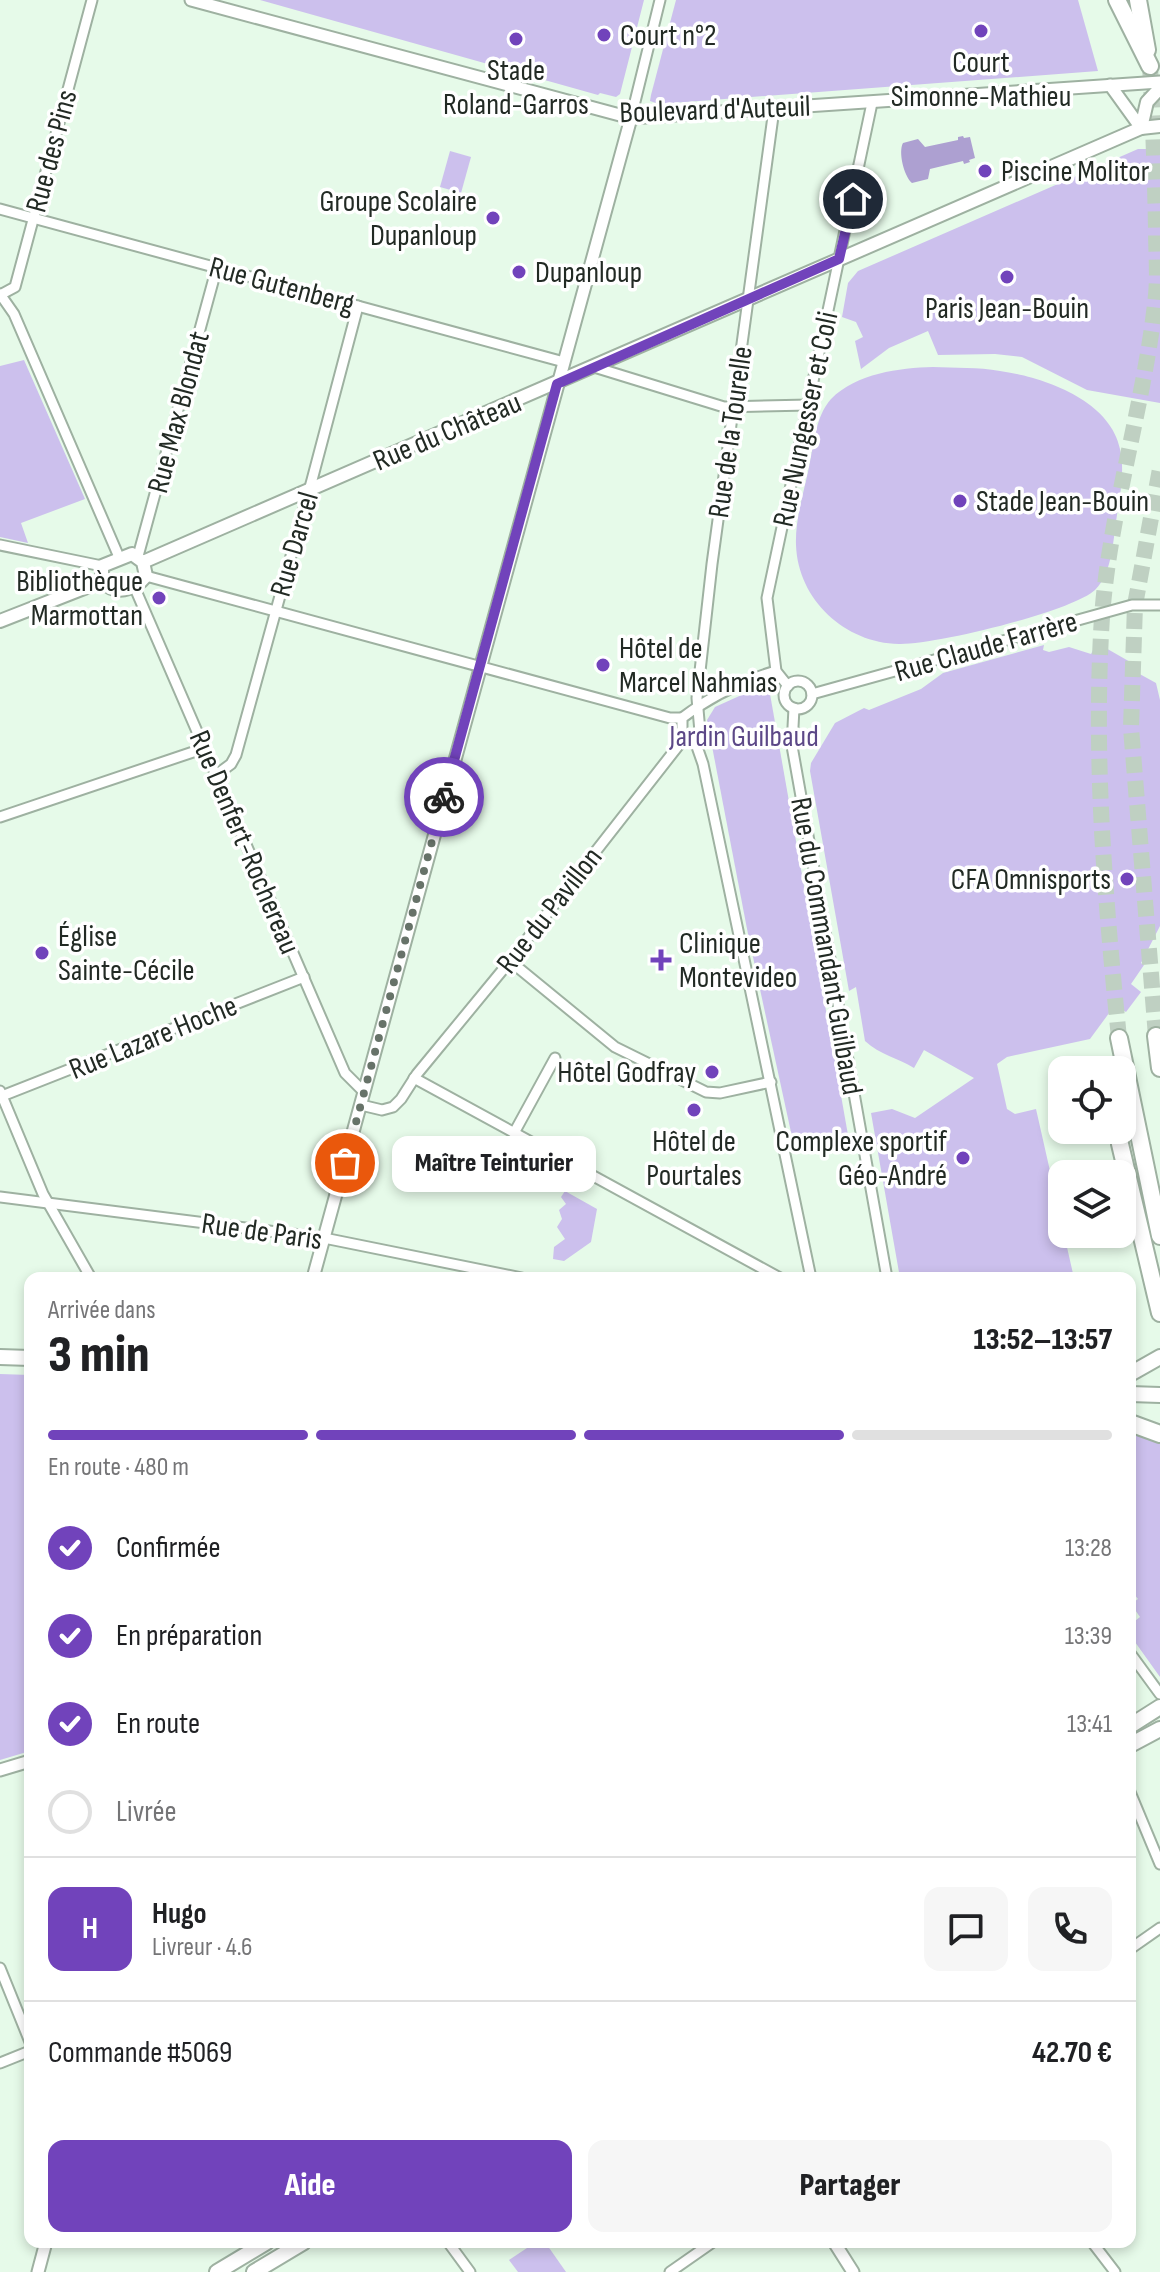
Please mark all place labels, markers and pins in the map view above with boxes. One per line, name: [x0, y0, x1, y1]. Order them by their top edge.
place label: Court n°2: [620, 18, 716, 54]
marker: Court Simonne-Mathieu: [972, 22, 990, 40]
marker: Court n°2: [595, 26, 613, 44]
marker: Stade Roland-Garros: [507, 30, 525, 48]
place label: Court Simonne-Mathieu: [891, 45, 1071, 115]
place label: Stade Roland-Garros: [443, 53, 589, 123]
place label: Piscine Molitor: [1001, 154, 1150, 190]
marker: Piscine Molitor: [976, 162, 994, 180]
pin: [819, 165, 887, 233]
place label: Groupe Scolaire Dupanloup: [320, 184, 477, 254]
marker: Groupe Scolaire Dupanloup: [484, 209, 502, 227]
place label: Dupanloup: [535, 255, 642, 291]
marker: Dupanloup: [510, 263, 528, 281]
marker: Paris Jean-Bouin: [998, 268, 1016, 286]
place label: Paris Jean-Bouin: [925, 291, 1089, 327]
place label: Stade Jean-Bouin: [976, 484, 1149, 520]
marker: Stade Jean-Bouin: [951, 492, 969, 510]
place label: Bibliothèque Marmottan: [16, 564, 143, 634]
marker: Bibliothèque Marmottan: [150, 589, 168, 607]
place label: Hôtel de Marcel Nahmias: [619, 631, 778, 701]
marker: Hôtel de Marcel Nahmias: [594, 656, 612, 674]
place label: CFA Omnisports: [951, 862, 1111, 898]
marker: CFA Omnisports: [1118, 870, 1136, 888]
place label: Église Sainte-Cécile: [58, 919, 195, 989]
place label: Clinique Montevideo: [679, 926, 797, 996]
marker: Église Sainte-Cécile: [33, 944, 51, 962]
marker: Clinique Montevideo: [650, 949, 672, 971]
place label: Hôtel Godfray: [557, 1055, 696, 1091]
marker: Hôtel Godfray: [703, 1063, 721, 1081]
marker: Hôtel de Pourtales: [685, 1101, 703, 1119]
place label: Hôtel de Pourtales: [646, 1124, 742, 1194]
place label: Complexe sportif Géo-André: [776, 1124, 947, 1194]
pin: [311, 1129, 379, 1197]
callout: Maître Teinturier: [393, 1135, 597, 1191]
marker: Complexe sportif Géo-André: [954, 1149, 972, 1167]

